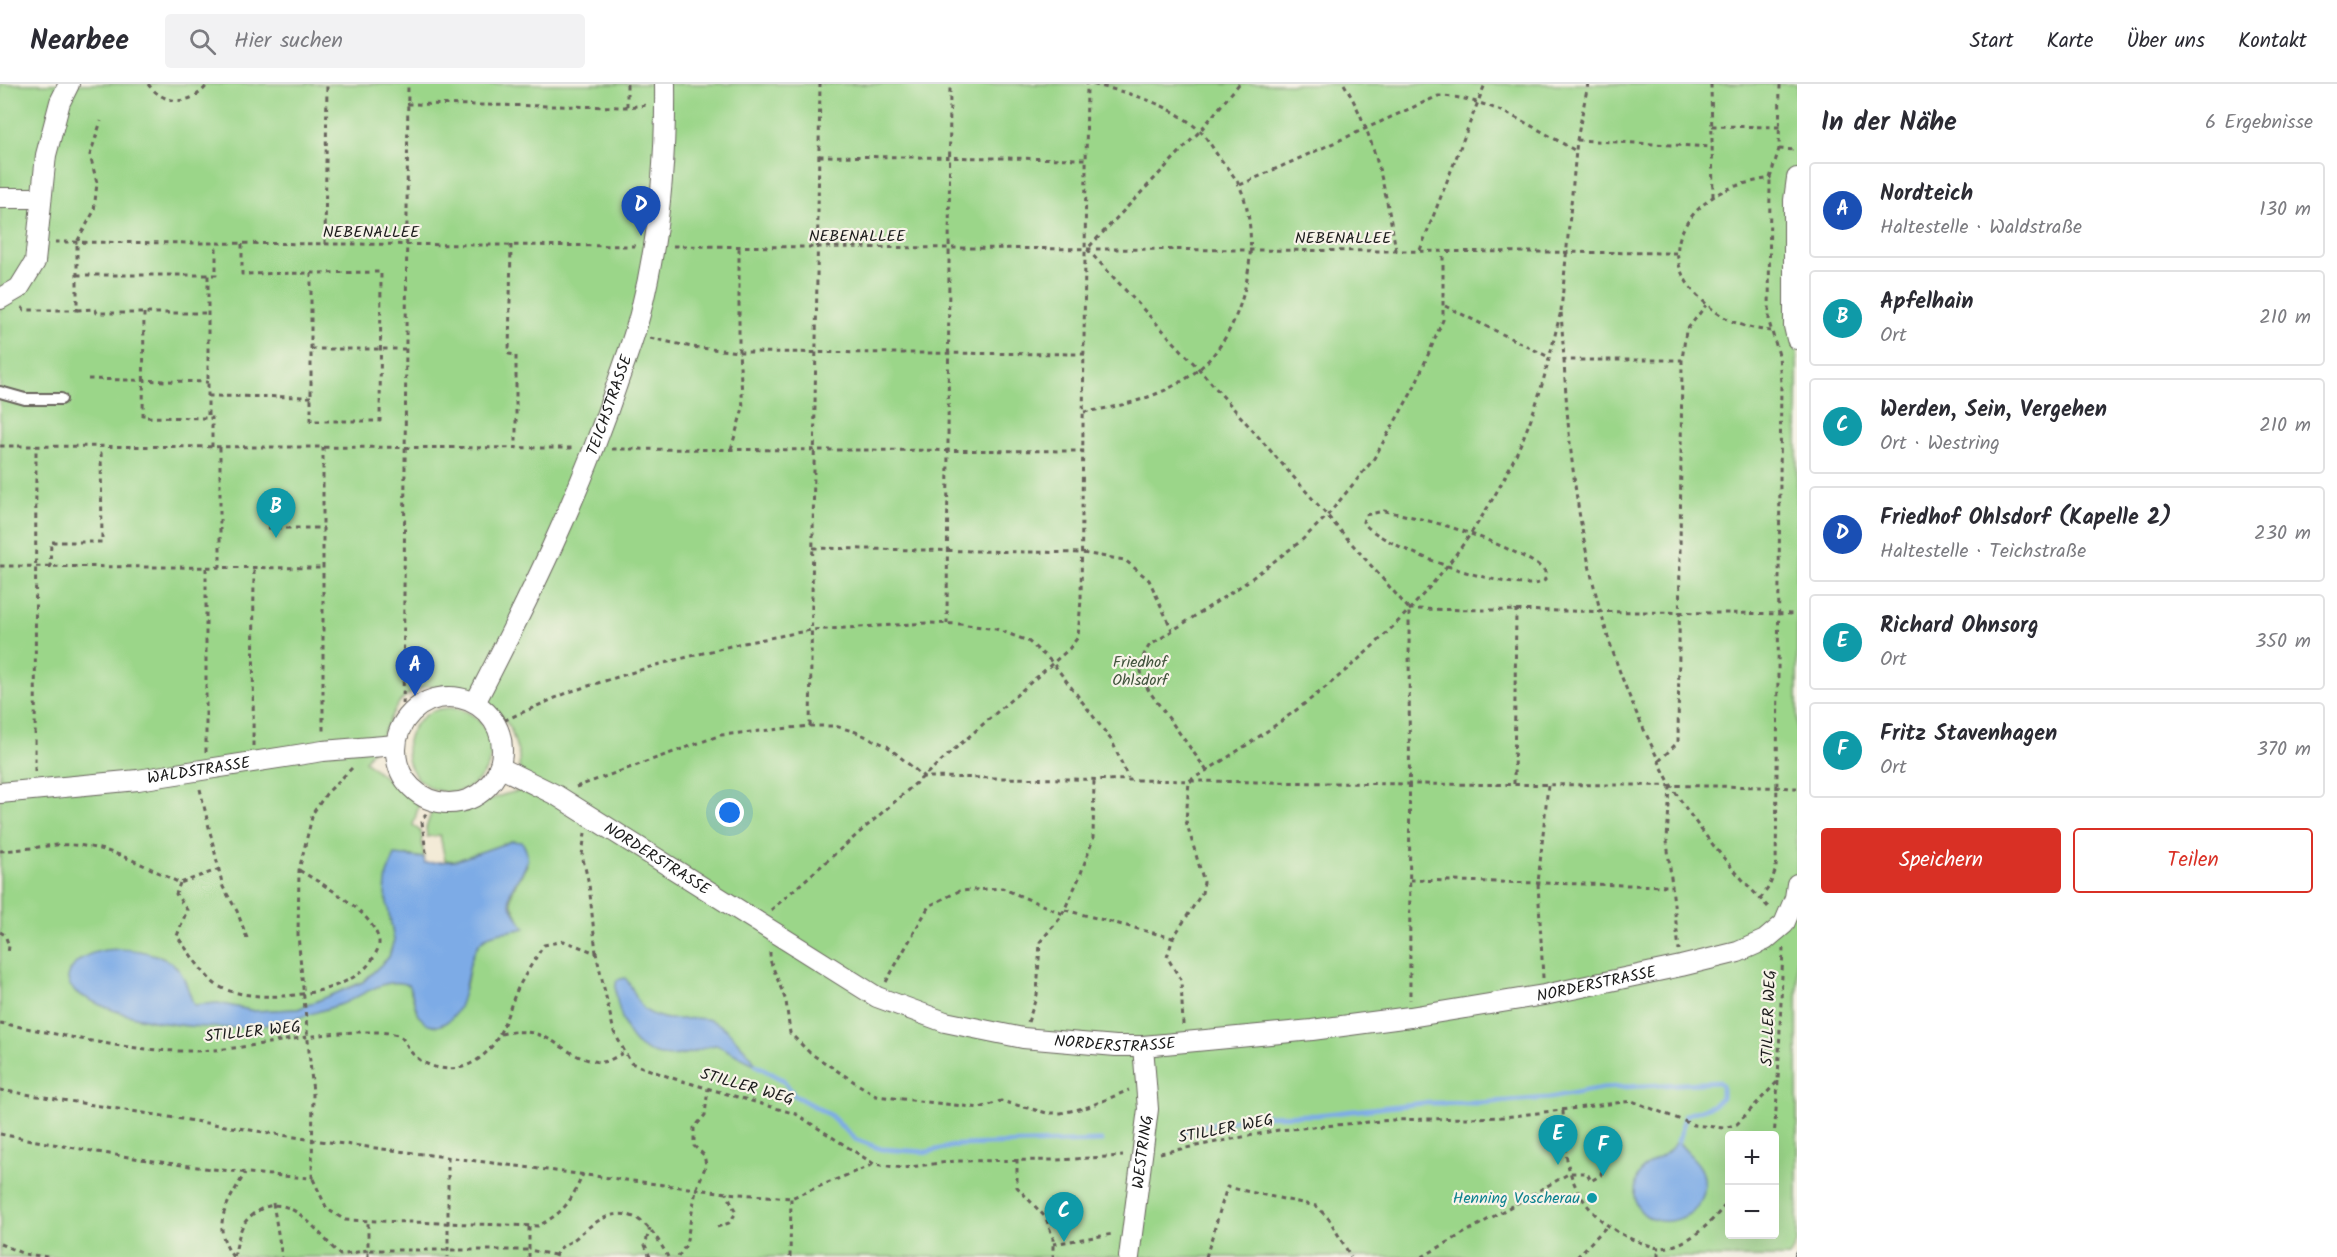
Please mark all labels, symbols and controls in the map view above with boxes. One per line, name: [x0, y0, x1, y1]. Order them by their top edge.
search box: [165, 14, 585, 68]
text: Nearbee: [30, 19, 129, 64]
text: Hier suchen: [234, 24, 343, 59]
icon: search: [186, 25, 219, 58]
text: Start: [1969, 25, 2014, 58]
text: Karte: [2047, 25, 2093, 58]
text: Über uns: [2126, 25, 2205, 58]
text: Kontakt: [2238, 25, 2307, 58]
text: In der Nähe: [1821, 102, 1957, 144]
text: 6 Ergebnisse: [2205, 107, 2313, 139]
text: Nordteich: [1880, 177, 1973, 212]
pin: D: [622, 186, 660, 236]
text: A: [1836, 194, 1849, 226]
text: 130 m: [2259, 194, 2311, 226]
text: Haltestelle · Waldstraße: [1880, 212, 2082, 244]
street label: NEBENALLEE: [323, 220, 420, 245]
street label: NEBENALLEE: [809, 224, 906, 249]
street label: NEBENALLEE: [1295, 226, 1392, 251]
text: Apfelhain: [1880, 285, 1973, 320]
text: B: [1836, 302, 1849, 334]
text: 210 m: [2259, 302, 2311, 334]
text: Ort: [1880, 320, 1907, 352]
street label: TEICHSTRASSE: [580, 351, 639, 459]
text: Werden, Sein, Vergehen: [1880, 393, 2107, 428]
text: C: [1836, 410, 1849, 442]
text: 210 m: [2259, 410, 2311, 442]
text: Ort · Westring: [1880, 428, 2000, 460]
pin: B: [256, 488, 296, 538]
text: Friedhof Ohlsdorf (Kapelle 2): [1880, 501, 2172, 536]
text: D: [1836, 518, 1849, 550]
text: 230 m: [2254, 518, 2311, 550]
text: Haltestelle · Teichstraße: [1880, 536, 2086, 568]
text: Richard Ohnsorg: [1880, 609, 2039, 644]
text: E: [1837, 626, 1848, 658]
text: 350 m: [2255, 626, 2311, 658]
text: Ort: [1880, 644, 1907, 676]
pin: A: [396, 646, 434, 696]
park label: Friedhof Ohlsdorf: [1112, 650, 1170, 693]
text: Fritz Stavenhagen: [1880, 717, 2057, 752]
text: F: [1837, 734, 1848, 766]
text: 370 m: [2256, 734, 2311, 766]
street label: WALDSTRASSE: [145, 750, 253, 791]
text: Ort: [1880, 752, 1907, 784]
your location: [715, 798, 744, 827]
street label: NORDERSTRASSE: [599, 816, 716, 902]
button: Speichern: [1821, 828, 2061, 893]
button: Teilen: [2073, 828, 2313, 893]
street label: NORDERSTRASSE: [1535, 959, 1659, 1009]
street label: STILLER WEG: [1755, 969, 1783, 1067]
street label: STILLER WEG: [204, 1015, 302, 1049]
street label: NORDERSTRASSE: [1053, 1028, 1177, 1059]
street label: STILLER WEG: [697, 1062, 797, 1112]
street label: STILLER WEG: [1176, 1108, 1276, 1150]
street label: WESTRING: [1125, 1114, 1160, 1190]
pin: E: [1538, 1116, 1578, 1165]
pin: F: [1584, 1126, 1622, 1176]
map controls: [1725, 1131, 1779, 1239]
button: +: [1725, 1131, 1779, 1185]
button: −: [1725, 1185, 1779, 1239]
place label: Henning Voscherau: [1453, 1186, 1580, 1211]
marker: Henning Voscherau: [1585, 1191, 1599, 1205]
pin: C: [1044, 1192, 1084, 1242]

